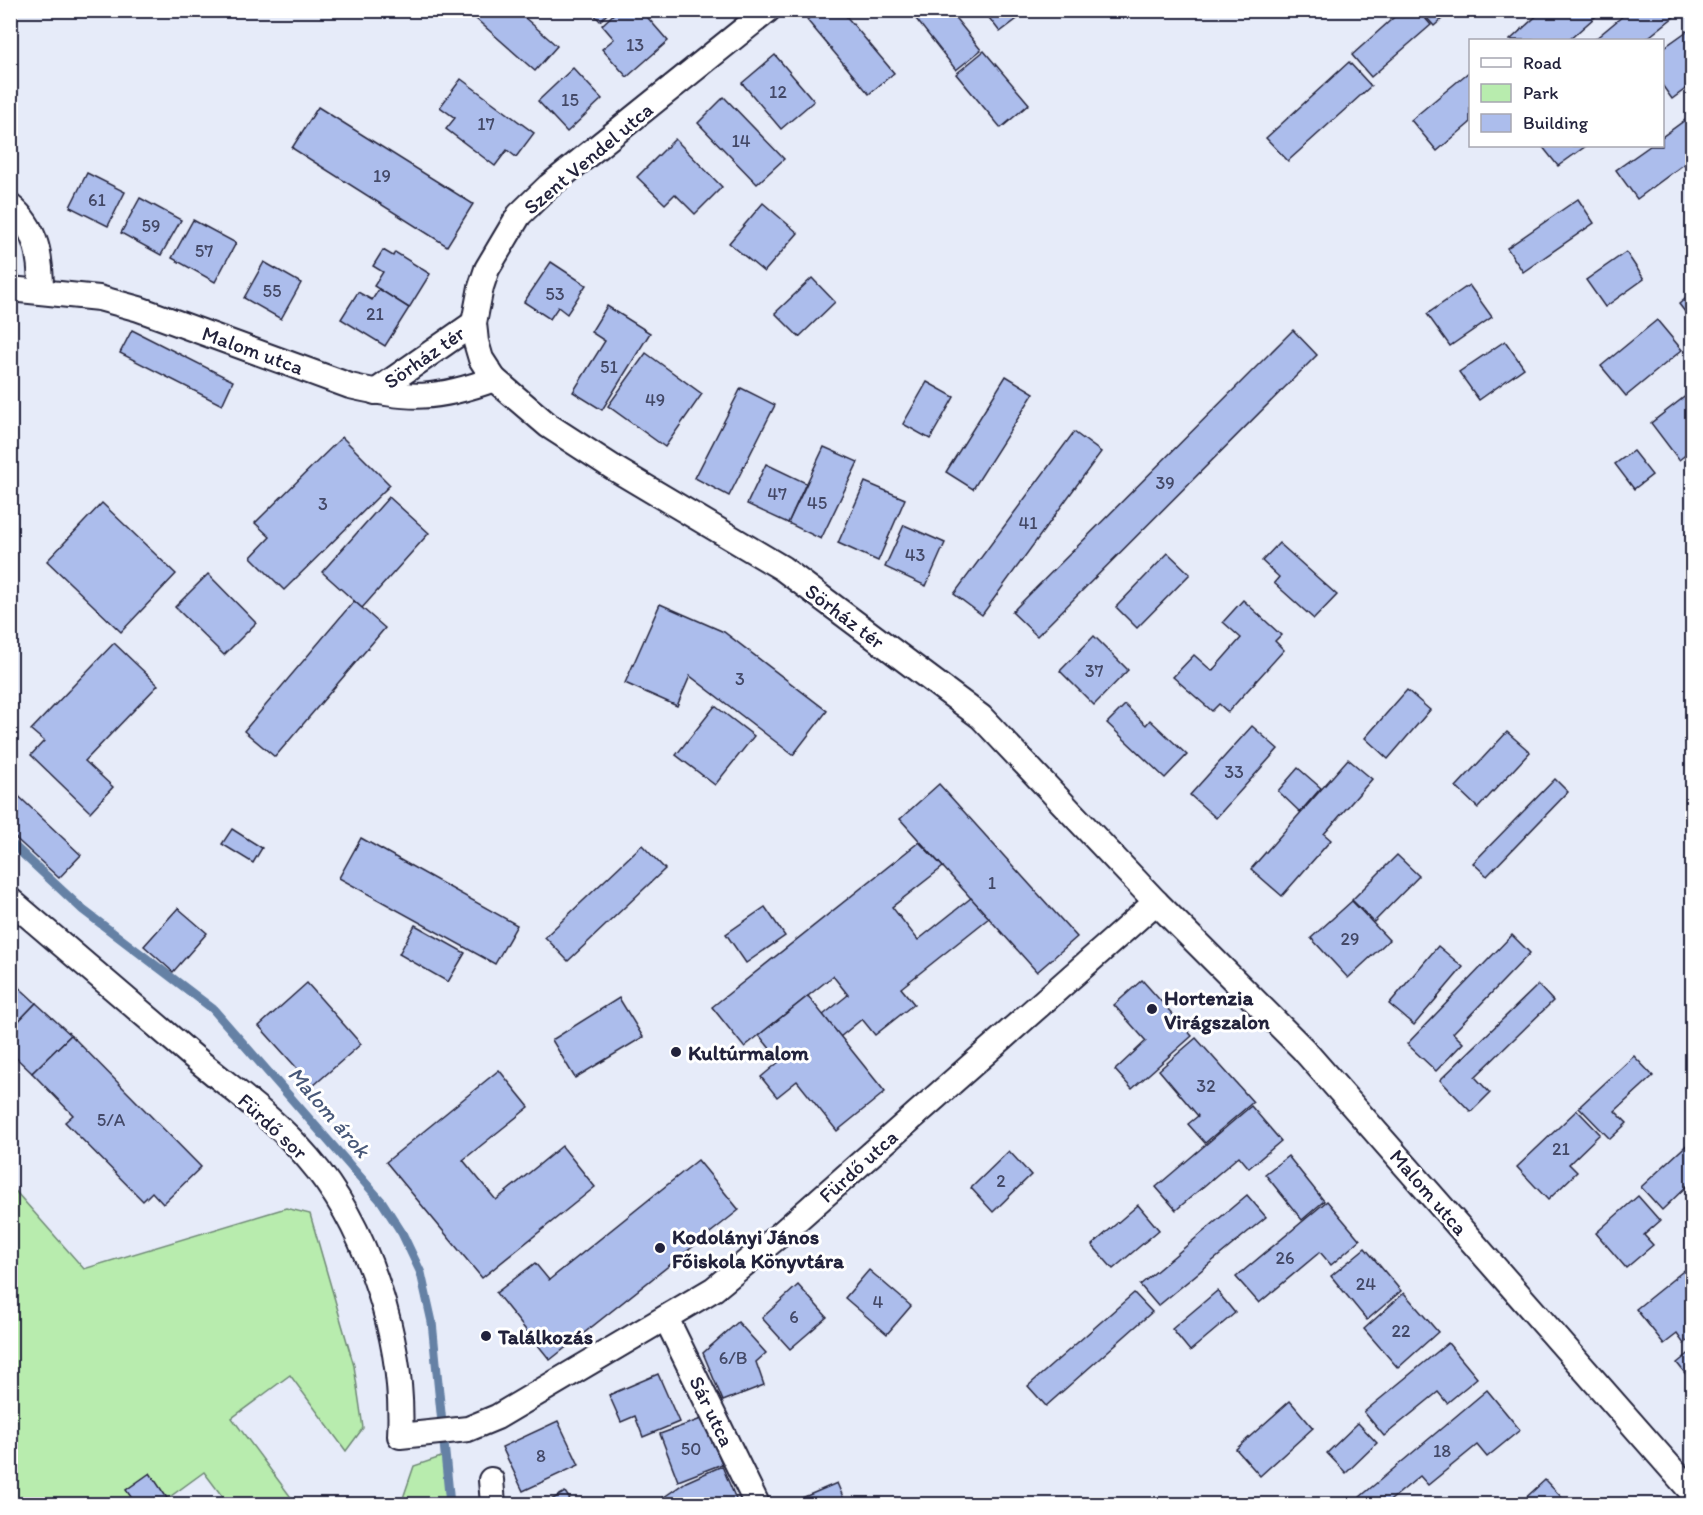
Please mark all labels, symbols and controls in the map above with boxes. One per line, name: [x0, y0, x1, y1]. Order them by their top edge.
house number: 13: [626, 34, 644, 56]
legend: [1469, 39, 1664, 147]
text: Road: [1523, 52, 1562, 74]
house number: 12: [769, 81, 787, 103]
text: Park: [1523, 82, 1558, 104]
house number: 15: [561, 89, 579, 111]
street label: Szent Vendel utca: [518, 97, 658, 219]
text: Building: [1523, 112, 1589, 134]
house number: 17: [477, 113, 495, 135]
house number: 14: [731, 130, 751, 152]
house number: 19: [373, 165, 391, 187]
house number: 61: [88, 189, 106, 211]
house number: 59: [142, 215, 160, 237]
house number: 57: [195, 240, 213, 262]
house number: 55: [263, 280, 281, 302]
house number: 53: [545, 283, 565, 305]
house number: 21: [366, 303, 384, 325]
street label: Malom utca: [199, 320, 307, 380]
street label: Sörház tér: [379, 320, 469, 394]
house number: 51: [600, 356, 618, 378]
house number: 49: [645, 389, 665, 411]
house number: 39: [1155, 472, 1175, 494]
house number: 47: [767, 483, 787, 505]
house number: 45: [807, 492, 827, 514]
house number: 3: [318, 493, 328, 515]
house number: 41: [1018, 512, 1038, 534]
house number: 43: [905, 544, 925, 566]
street label: Sörház tér: [800, 578, 890, 654]
house number: 37: [1085, 660, 1103, 682]
house number: 3: [735, 668, 745, 690]
house number: 33: [1224, 761, 1244, 783]
house number: 1: [988, 872, 996, 894]
house number: 29: [1341, 928, 1359, 950]
place label: Hortenzia Virágszalon: [1164, 985, 1270, 1035]
marker: Hortenzia Virágszalon: [1145, 1002, 1159, 1016]
place label: Kultúrmalom: [688, 1040, 809, 1065]
marker: Kultúrmalom: [669, 1045, 683, 1059]
water label: Malom árok: [282, 1061, 377, 1164]
house number: 32: [1196, 1075, 1216, 1097]
street label: Fürdő sor: [233, 1088, 313, 1165]
house number: 5/A: [97, 1109, 126, 1131]
street label: Fürdő utca: [814, 1124, 902, 1208]
house number: 21: [1552, 1138, 1570, 1160]
street label: Malom utca: [1385, 1144, 1473, 1240]
house number: 2: [996, 1170, 1006, 1192]
place label: Kodolányi János Főiskola Könyvtára: [672, 1224, 845, 1274]
marker: Kodolányi János Főiskola Könyvtára: [653, 1241, 667, 1255]
house number: 26: [1276, 1247, 1295, 1269]
house number: 24: [1356, 1273, 1376, 1295]
house number: 4: [873, 1291, 884, 1313]
house number: 6: [789, 1306, 799, 1328]
house number: 22: [1392, 1320, 1411, 1342]
place label: Találkozás: [497, 1324, 593, 1349]
marker: Találkozás: [479, 1329, 493, 1343]
house number: 6/B: [719, 1347, 747, 1369]
street label: Sár utca: [684, 1372, 740, 1450]
house number: 50: [681, 1438, 701, 1460]
house number: 18: [1433, 1440, 1451, 1462]
house number: 8: [536, 1445, 546, 1467]

